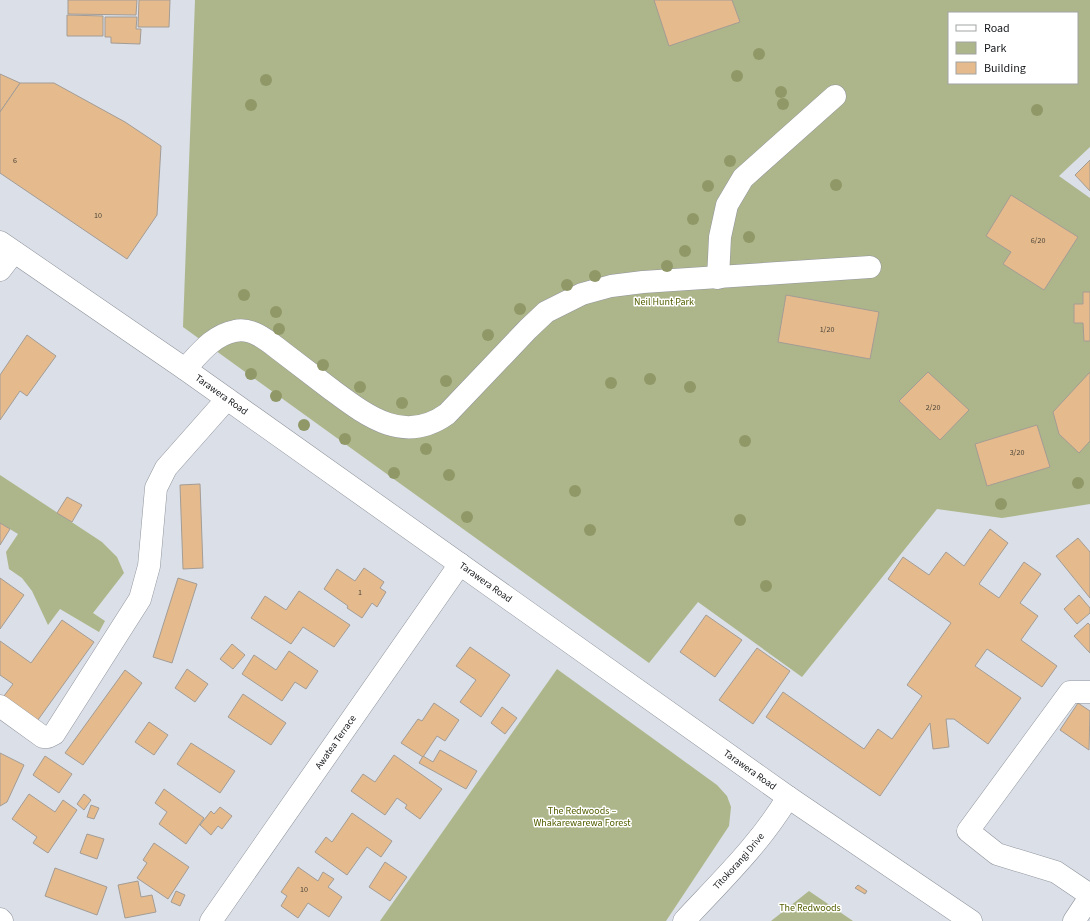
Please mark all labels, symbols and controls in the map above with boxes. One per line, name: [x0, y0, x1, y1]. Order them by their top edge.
legend: [948, 12, 1078, 84]
text: Road: [984, 20, 1010, 37]
text: Park: [984, 40, 1006, 57]
text: Building: [984, 60, 1026, 77]
house number: 6: [13, 155, 17, 166]
house number: 10: [94, 210, 102, 221]
house number: 6/20: [1031, 235, 1045, 246]
park label: Neil Hunt Park: [634, 295, 694, 309]
house number: 1/20: [820, 324, 834, 335]
street label: Tarawera Road: [192, 371, 251, 418]
house number: 2/20: [926, 402, 940, 413]
house number: 3/20: [1010, 447, 1024, 458]
street label: Tarawera Road: [456, 559, 515, 606]
house number: 1: [358, 587, 362, 598]
street label: Awatea Terrace: [312, 712, 360, 772]
street label: Tarawera Road: [721, 746, 779, 793]
park label: The Redwoods – Whakarewarewa Forest: [533, 804, 631, 830]
street label: Tītokorangi Drive: [710, 830, 768, 893]
house number: 10: [300, 884, 308, 895]
park label: The Redwoods: [779, 901, 841, 915]

